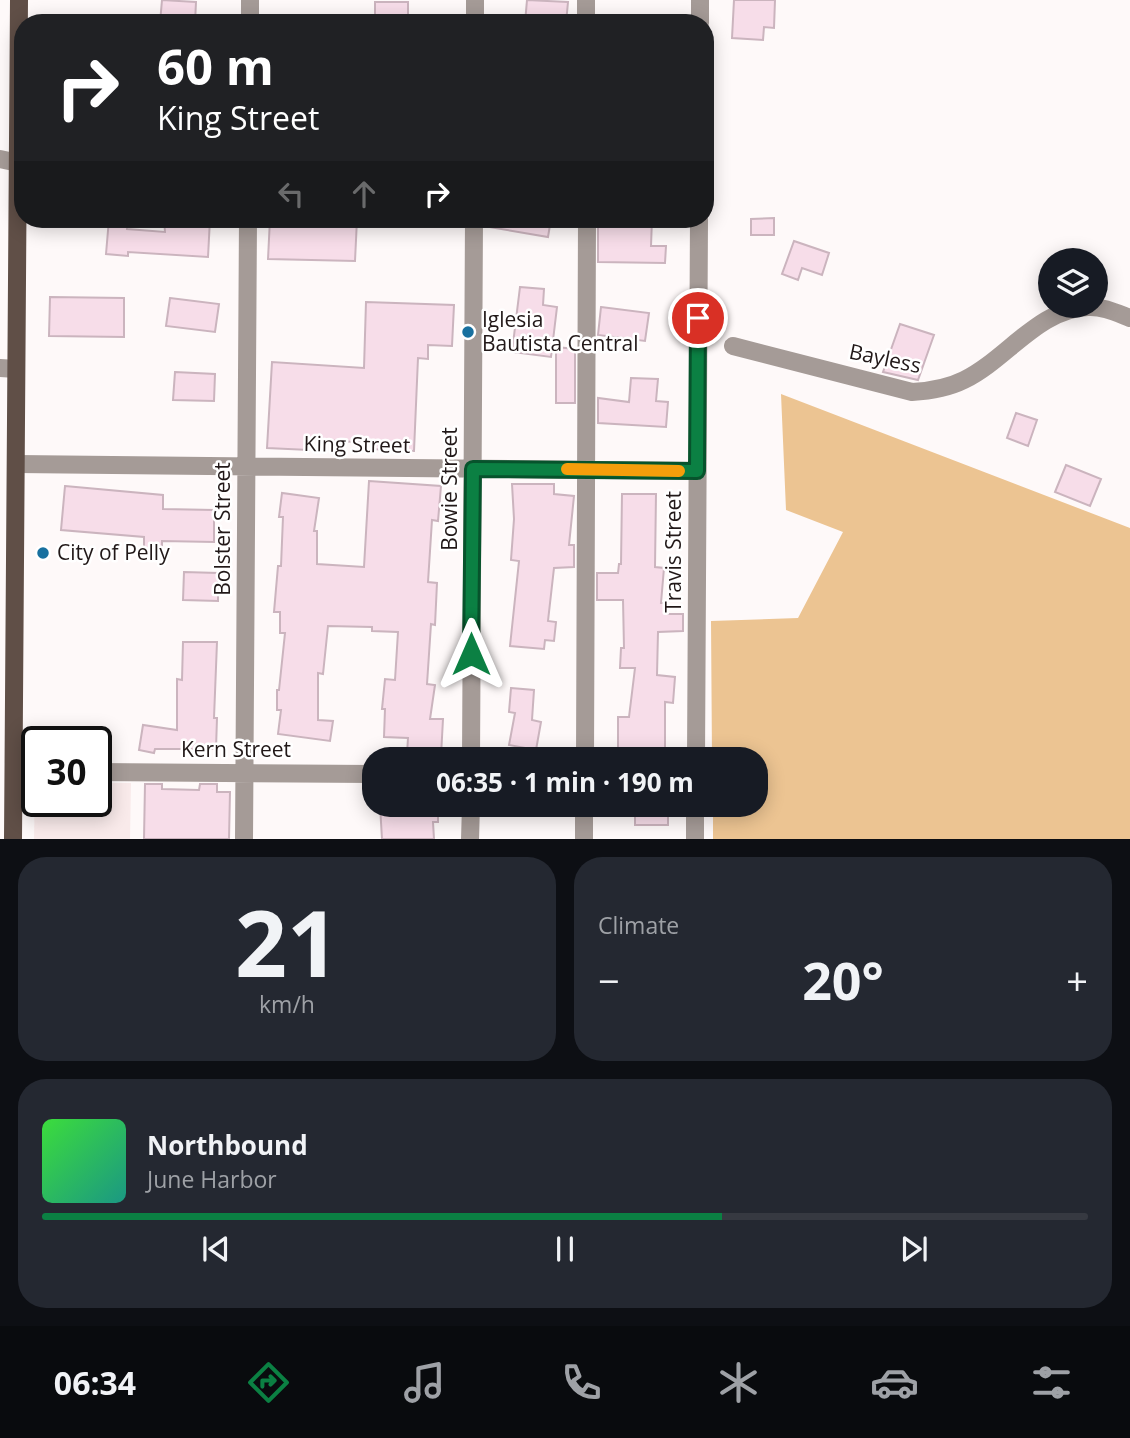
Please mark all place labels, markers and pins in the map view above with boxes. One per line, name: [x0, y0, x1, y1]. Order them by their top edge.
pin: [668, 288, 728, 348]
place label: Iglesia Bautista Central: [482, 305, 638, 357]
marker: Iglesia Bautista Central: [460, 324, 476, 340]
place label: City of Pelly: [57, 538, 170, 566]
marker: City of Pelly: [35, 545, 51, 561]

